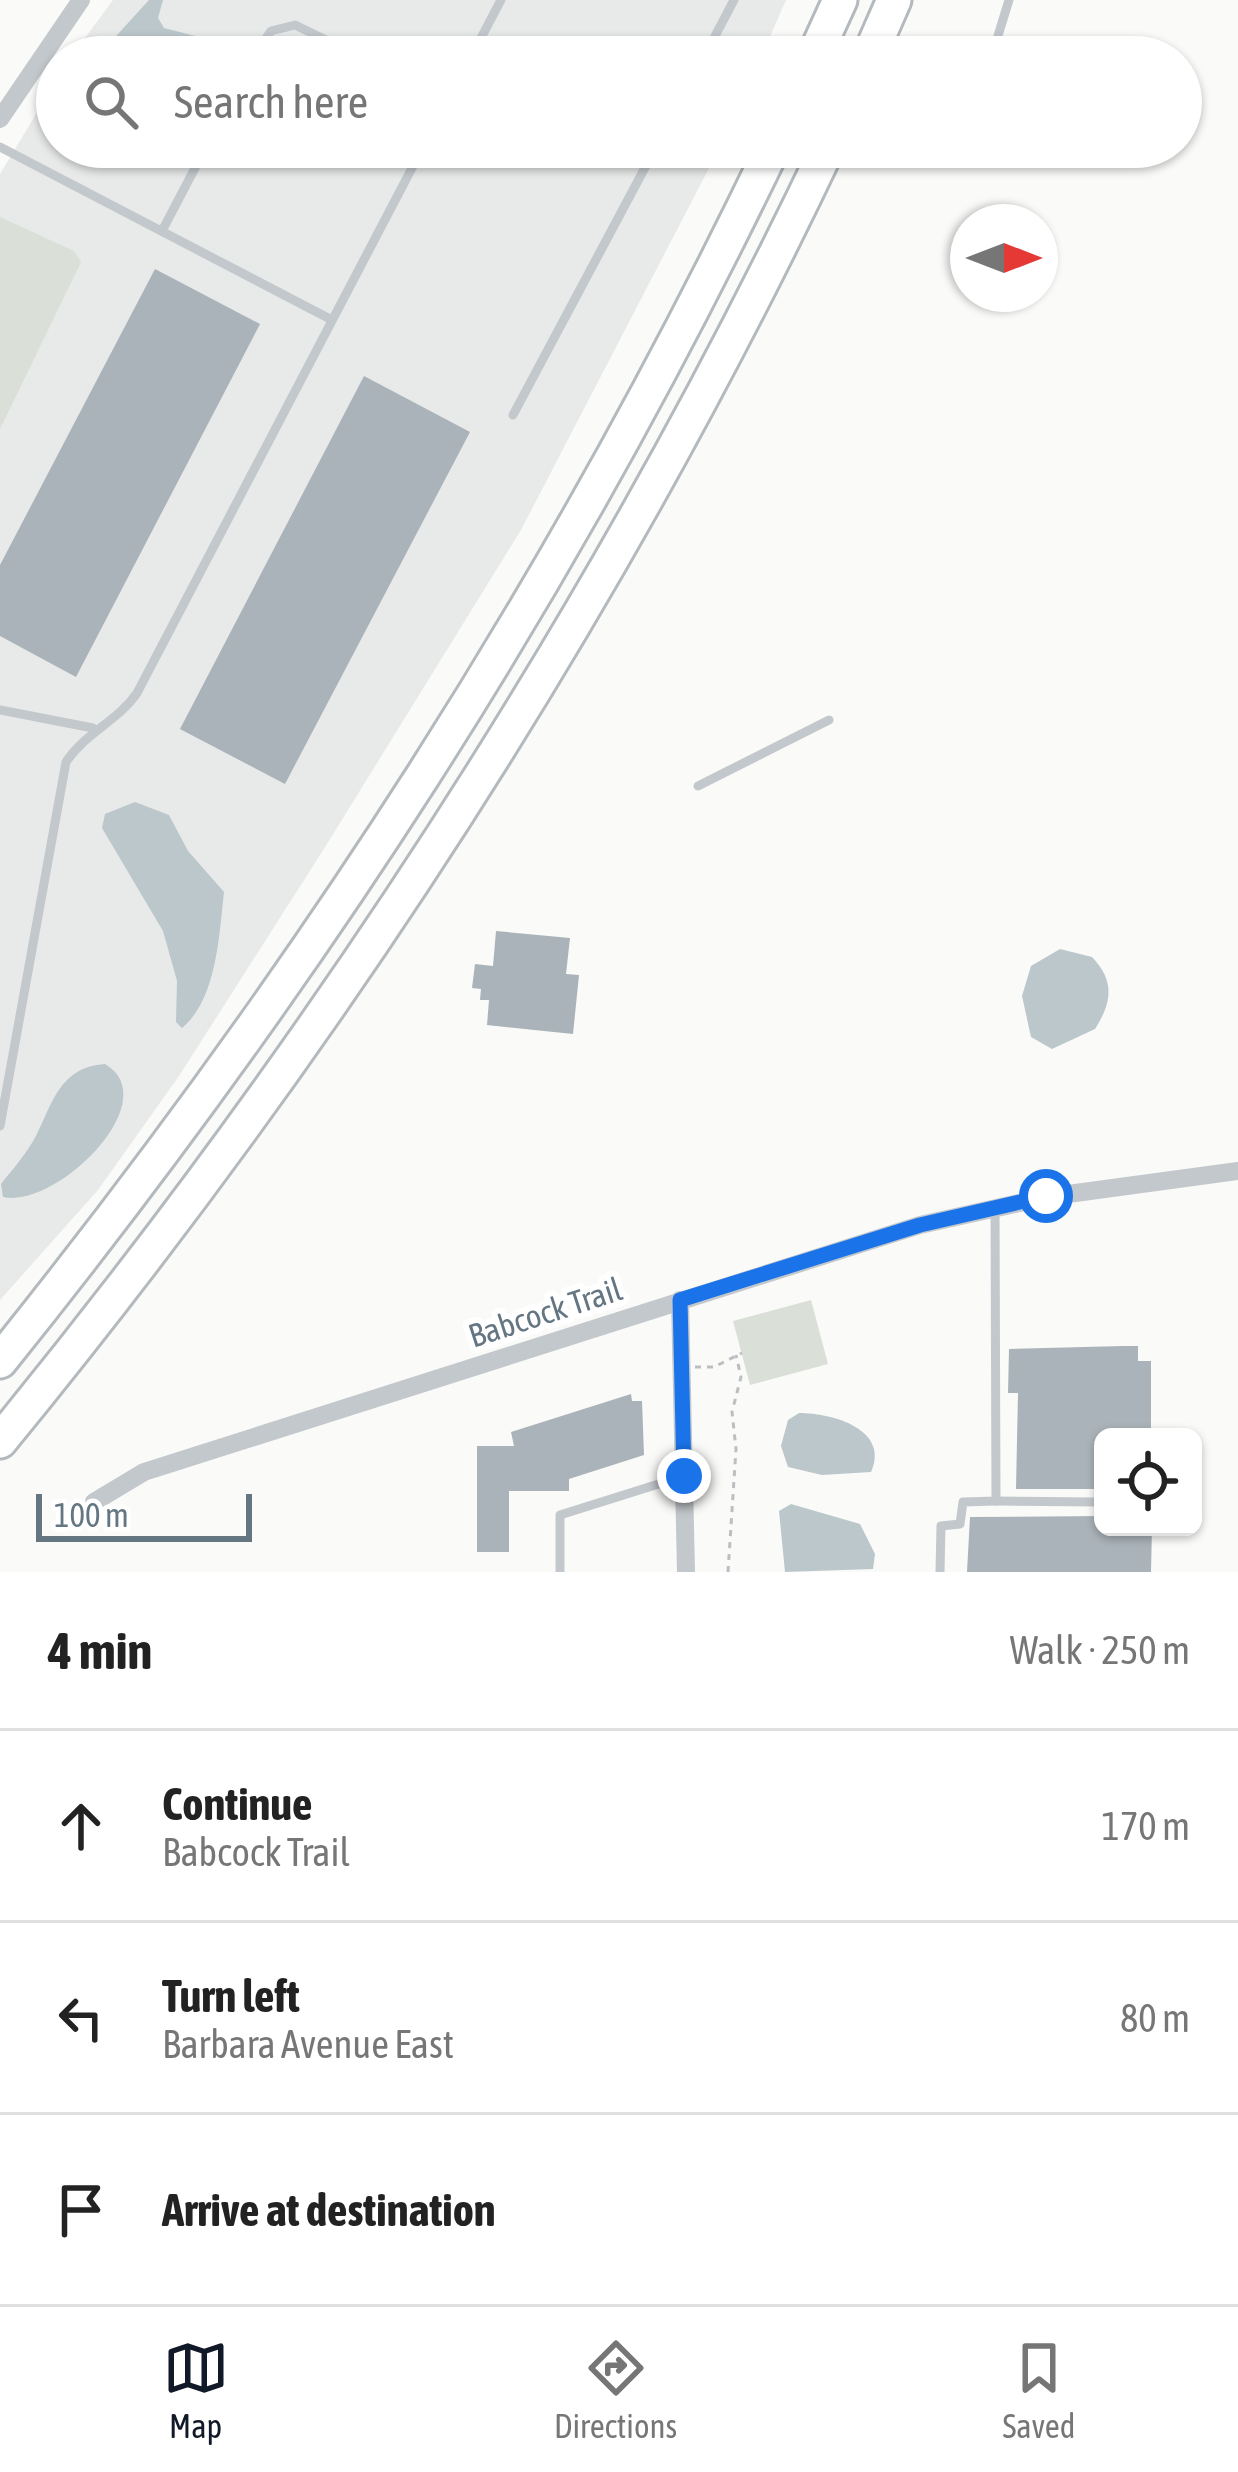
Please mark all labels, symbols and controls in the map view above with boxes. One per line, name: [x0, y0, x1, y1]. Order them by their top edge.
search box: [36, 36, 1202, 168]
icon: search: [78, 69, 144, 135]
text: Search here: [174, 76, 368, 128]
north arrow: [950, 204, 1058, 312]
route start: [1019, 1169, 1073, 1223]
street label: Babcock Trail: [464, 1269, 627, 1355]
map controls: [1094, 1428, 1202, 1536]
button: locate: [1094, 1428, 1202, 1536]
route end: [657, 1449, 711, 1503]
scale bar: [36, 1488, 252, 1541]
text: 100 m: [54, 1496, 129, 1534]
text: 4 min: [48, 1621, 152, 1680]
text: Walk · 250 m: [1010, 1628, 1190, 1672]
text: Continue: [162, 1778, 313, 1830]
icon: ahead: [48, 1793, 114, 1859]
text: 170 m: [1102, 1804, 1190, 1848]
text: Babcock Trail: [162, 1830, 350, 1874]
text: Turn left: [162, 1970, 300, 2022]
icon: left: [48, 1985, 114, 2051]
text: 80 m: [1120, 1996, 1190, 2040]
text: Barbara Avenue East: [162, 2022, 454, 2066]
icon: arrive: [48, 2177, 114, 2243]
text: Arrive at destination: [162, 2184, 496, 2236]
tab: Map: [163, 2335, 229, 2445]
tab: Directions: [554, 2335, 677, 2445]
tab: Saved: [1002, 2335, 1075, 2445]

